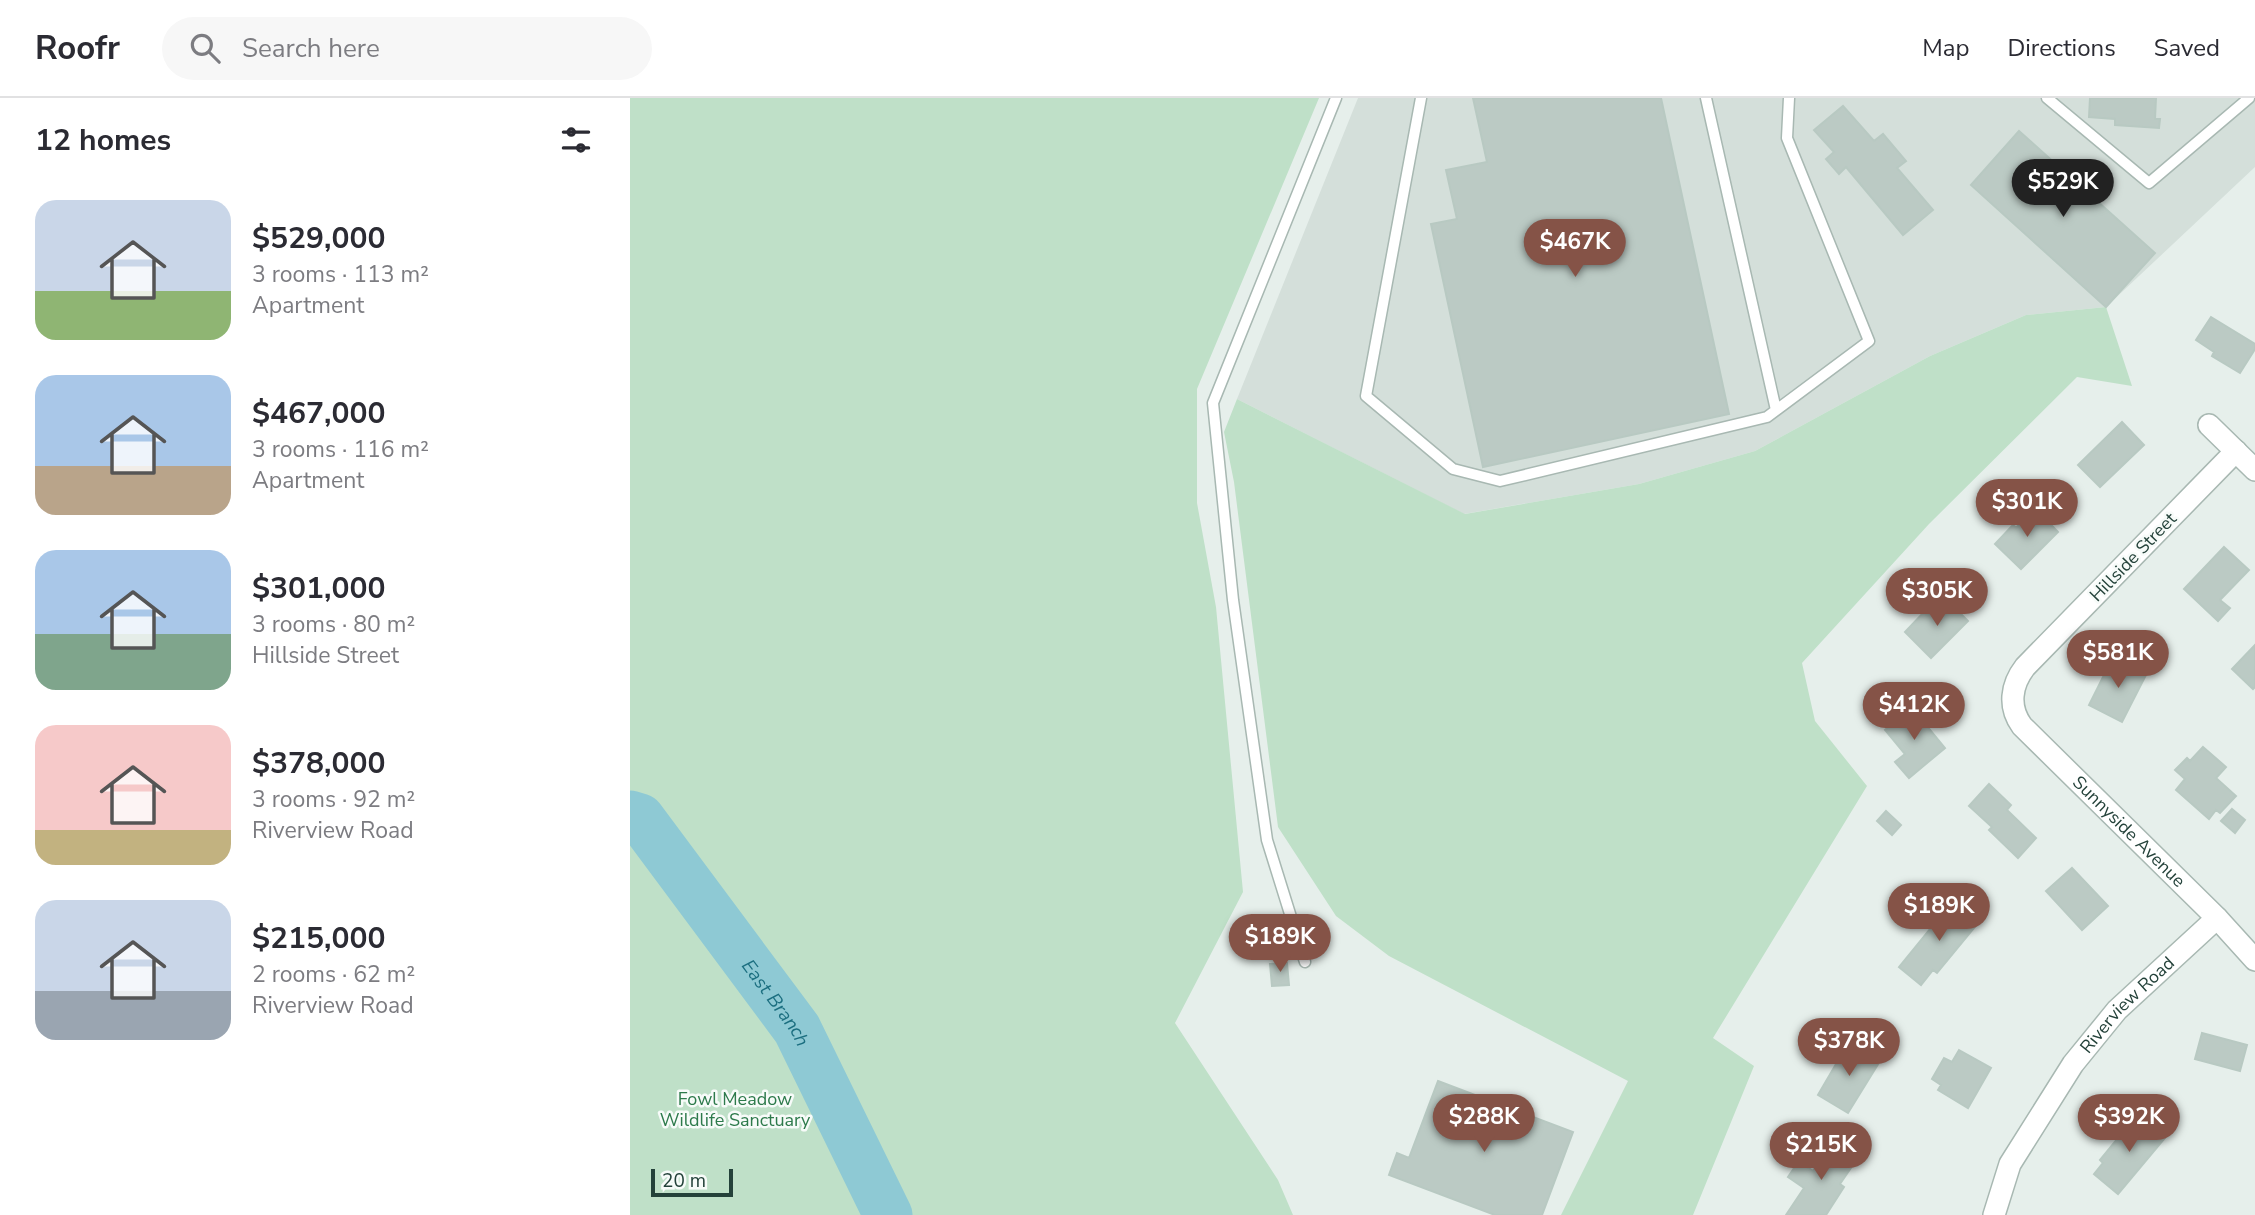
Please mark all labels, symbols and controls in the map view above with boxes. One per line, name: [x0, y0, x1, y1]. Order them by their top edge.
search box: [162, 17, 652, 80]
text: Roofr: [35, 26, 120, 71]
icon: search: [186, 29, 224, 67]
text: Search here: [242, 31, 380, 66]
text: Map: [1922, 32, 1969, 64]
text: Directions: [2007, 32, 2116, 64]
text: Saved: [2154, 32, 2220, 64]
text: 12 homes: [35, 120, 171, 161]
icon: filters: [557, 121, 595, 159]
pin: $529K: [2014, 159, 2112, 219]
text: $529K: [2028, 166, 2098, 197]
text: $529,000: [252, 218, 385, 259]
pin: $467K: [1526, 220, 1624, 279]
text: $467K: [1540, 226, 1610, 257]
icon: home: [91, 228, 175, 312]
text: 3 rooms · 113 m²: [252, 259, 429, 290]
text: Apartment: [252, 290, 364, 321]
text: $467,000: [252, 393, 385, 434]
icon: home: [91, 403, 175, 487]
text: 3 rooms · 116 m²: [252, 434, 429, 465]
text: Apartment: [252, 465, 364, 496]
pin: $301K: [1978, 480, 2076, 539]
text: $301K: [1992, 486, 2062, 517]
street label: Hillside Street: [2084, 507, 2182, 607]
text: $301,000: [252, 568, 385, 609]
pin: $305K: [1888, 568, 1986, 628]
text: $305K: [1902, 575, 1972, 606]
icon: home: [91, 578, 175, 662]
text: 3 rooms · 80 m²: [252, 609, 415, 640]
pin: $581K: [2069, 630, 2167, 690]
text: $581K: [2083, 637, 2153, 668]
text: Hillside Street: [252, 640, 399, 671]
pin: $412K: [1865, 682, 1963, 742]
text: $412K: [1879, 689, 1949, 720]
text: $378,000: [252, 743, 385, 784]
icon: home: [91, 753, 175, 837]
street label: Sunnyside Avenue: [2067, 770, 2191, 892]
text: 3 rooms · 92 m²: [252, 784, 415, 815]
text: Riverview Road: [252, 815, 414, 846]
pin: $189K: [1890, 884, 1988, 943]
text: $189K: [1904, 890, 1974, 921]
pin: $189K: [1231, 914, 1329, 974]
text: $215,000: [252, 918, 385, 959]
text: $189K: [1245, 921, 1315, 952]
icon: home: [91, 928, 175, 1012]
street label: Riverview Road: [2074, 951, 2180, 1058]
water label: East Branch: [735, 954, 815, 1051]
text: 2 rooms · 62 m²: [252, 959, 415, 990]
text: Riverview Road: [252, 990, 414, 1021]
pin: $378K: [1800, 1018, 1898, 1078]
text: $378K: [1814, 1025, 1884, 1056]
park label: Fowl Meadow Wildlife Sanctuary: [660, 1087, 811, 1132]
pin: $288K: [1435, 1094, 1533, 1154]
pin: $392K: [2080, 1094, 2178, 1154]
text: $288K: [1449, 1101, 1519, 1132]
text: $392K: [2094, 1101, 2164, 1132]
pin: $215K: [1772, 1122, 1870, 1182]
text: $215K: [1786, 1129, 1856, 1160]
scale bar: [651, 1166, 733, 1198]
text: 20 m: [662, 1168, 706, 1194]

